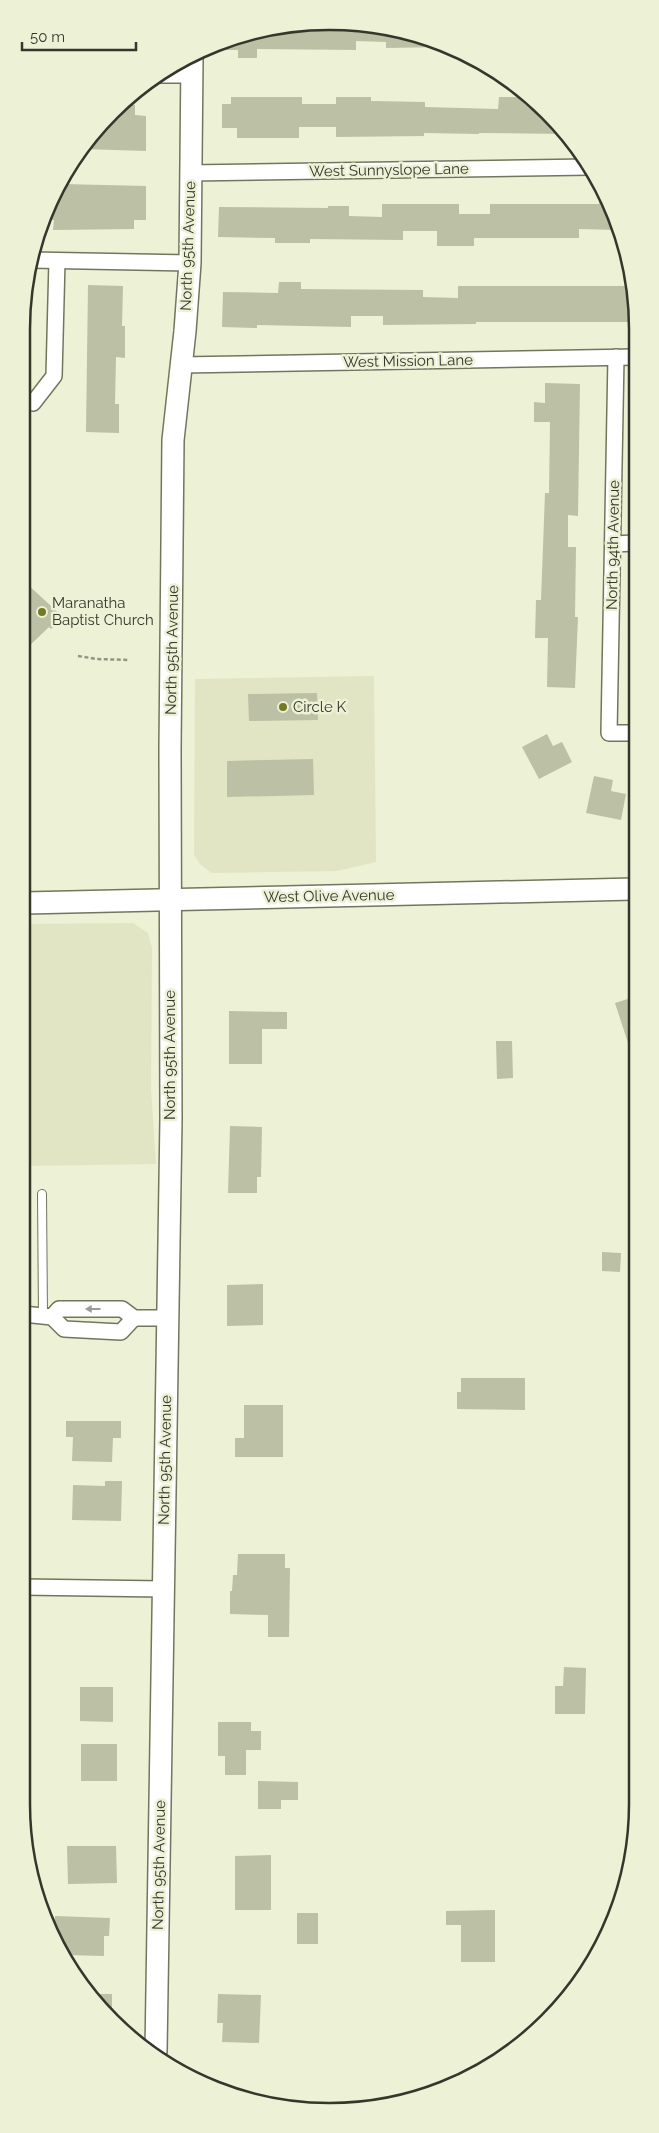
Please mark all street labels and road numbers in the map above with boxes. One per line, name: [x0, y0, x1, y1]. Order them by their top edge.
street label: West Sunnyslope Lane: [309, 160, 469, 180]
street label: North 95th Avenue: [177, 181, 199, 311]
street label: West Mission Lane: [343, 351, 473, 371]
street label: North 94th Avenue: [603, 480, 623, 610]
street label: North 95th Avenue: [162, 585, 182, 715]
street label: West Olive Avenue: [263, 886, 395, 906]
street label: North 95th Avenue: [161, 990, 179, 1120]
street label: North 95th Avenue: [155, 1395, 175, 1525]
street label: North 95th Avenue: [149, 1800, 169, 1930]

